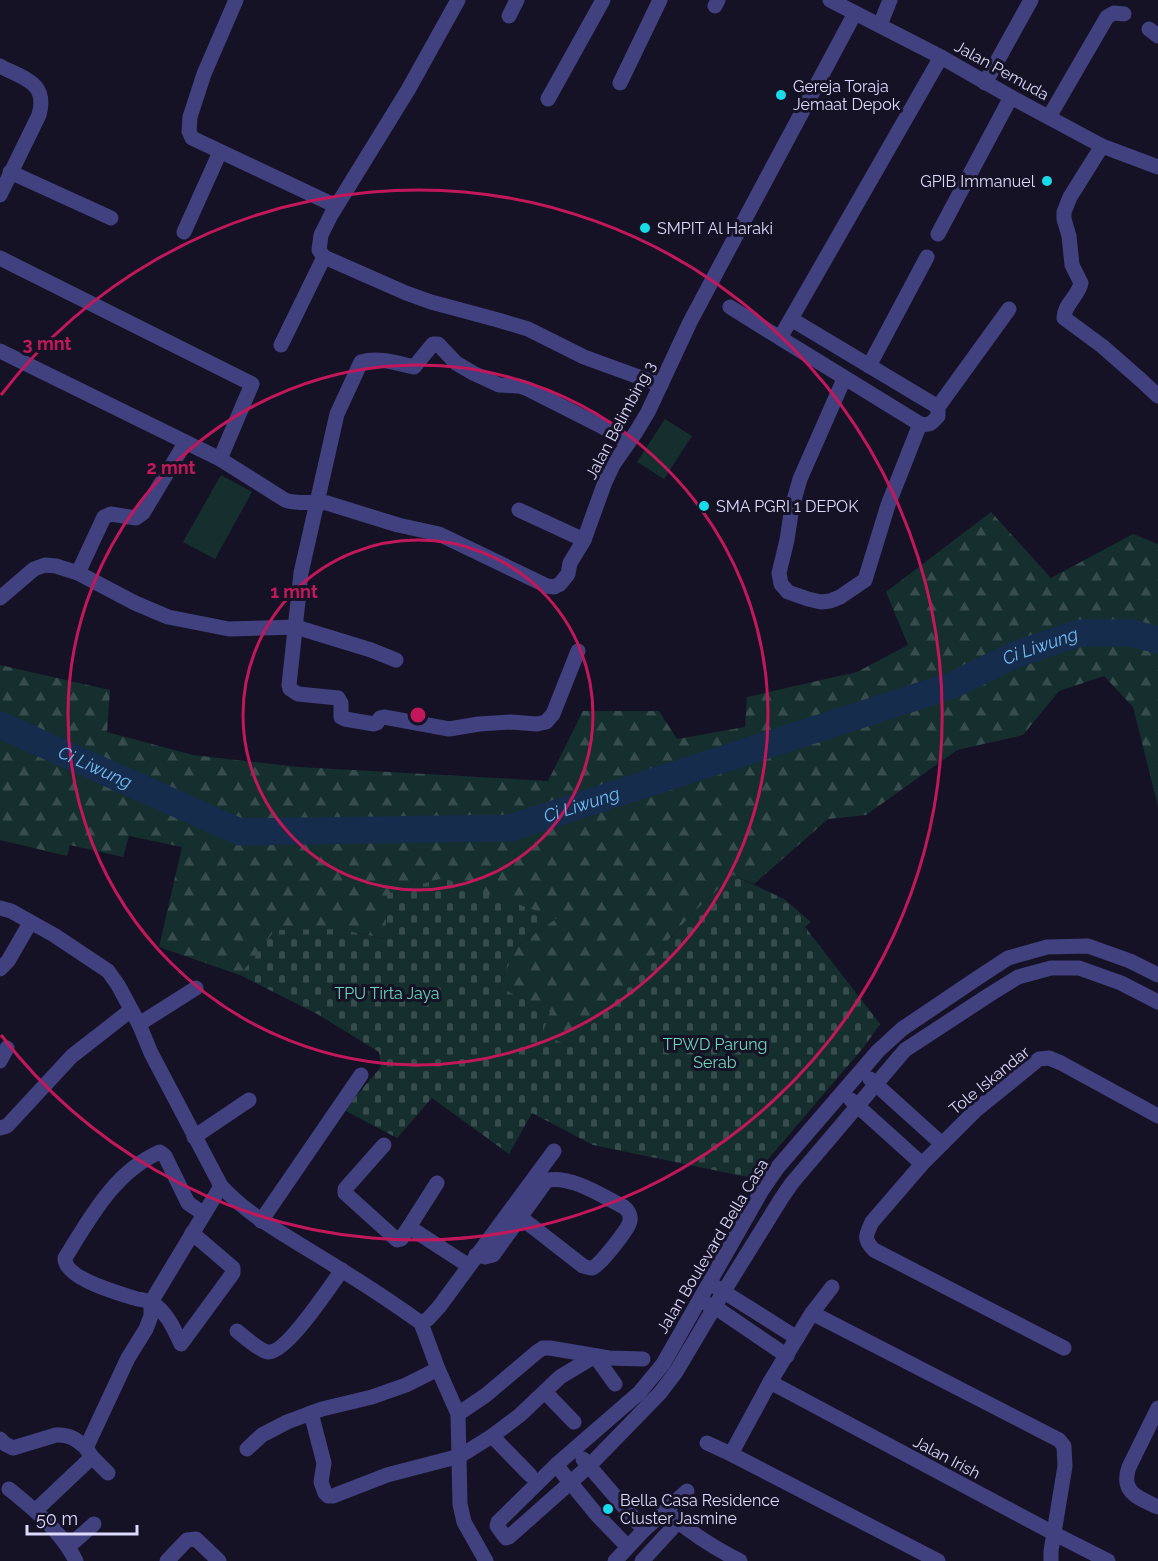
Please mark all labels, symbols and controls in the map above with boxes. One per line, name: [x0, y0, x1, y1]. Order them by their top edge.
street label: Jalan Pemuda: [951, 37, 1052, 104]
place label: Gereja Toraja Jemaat Depok: [793, 77, 901, 114]
marker: Gereja Toraja Jemaat Depok: [774, 88, 788, 102]
place label: GPIB Immanuel: [920, 172, 1036, 191]
marker: GPIB Immanuel: [1040, 174, 1054, 188]
place label: SMPIT Al Haraki: [657, 219, 773, 238]
marker: SMPIT Al Haraki: [638, 221, 652, 235]
text: 3 mnt: [23, 333, 72, 354]
street label: Jalan Belimbing 3: [581, 358, 659, 482]
text: 2 mnt: [147, 457, 196, 478]
place label: SMA PGRI 1 DEPOK: [716, 497, 859, 516]
marker: SMA PGRI 1 DEPOK: [697, 499, 711, 513]
text: 1 mnt: [270, 581, 318, 602]
water label: Ci Liwung: [999, 623, 1081, 669]
centre of rings: [408, 705, 428, 725]
water label: Ci Liwung: [55, 741, 136, 793]
water label: Ci Liwung: [541, 782, 622, 826]
park label: TPU Tirta Jaya: [334, 984, 440, 1003]
park label: TPWD Parung Serab: [663, 1035, 767, 1072]
street label: Tole Iskandar: [945, 1042, 1034, 1119]
street label: Jalan Boulevard Bella Casa: [653, 1156, 772, 1337]
street label: Jalan Irish: [910, 1432, 983, 1483]
place label: Bella Casa Residence Cluster Jasmine: [620, 1491, 779, 1528]
scale bar: [27, 1498, 136, 1536]
marker: Bella Casa Residence Cluster Jasmine: [601, 1502, 615, 1516]
text: 50 m: [36, 1508, 78, 1529]

